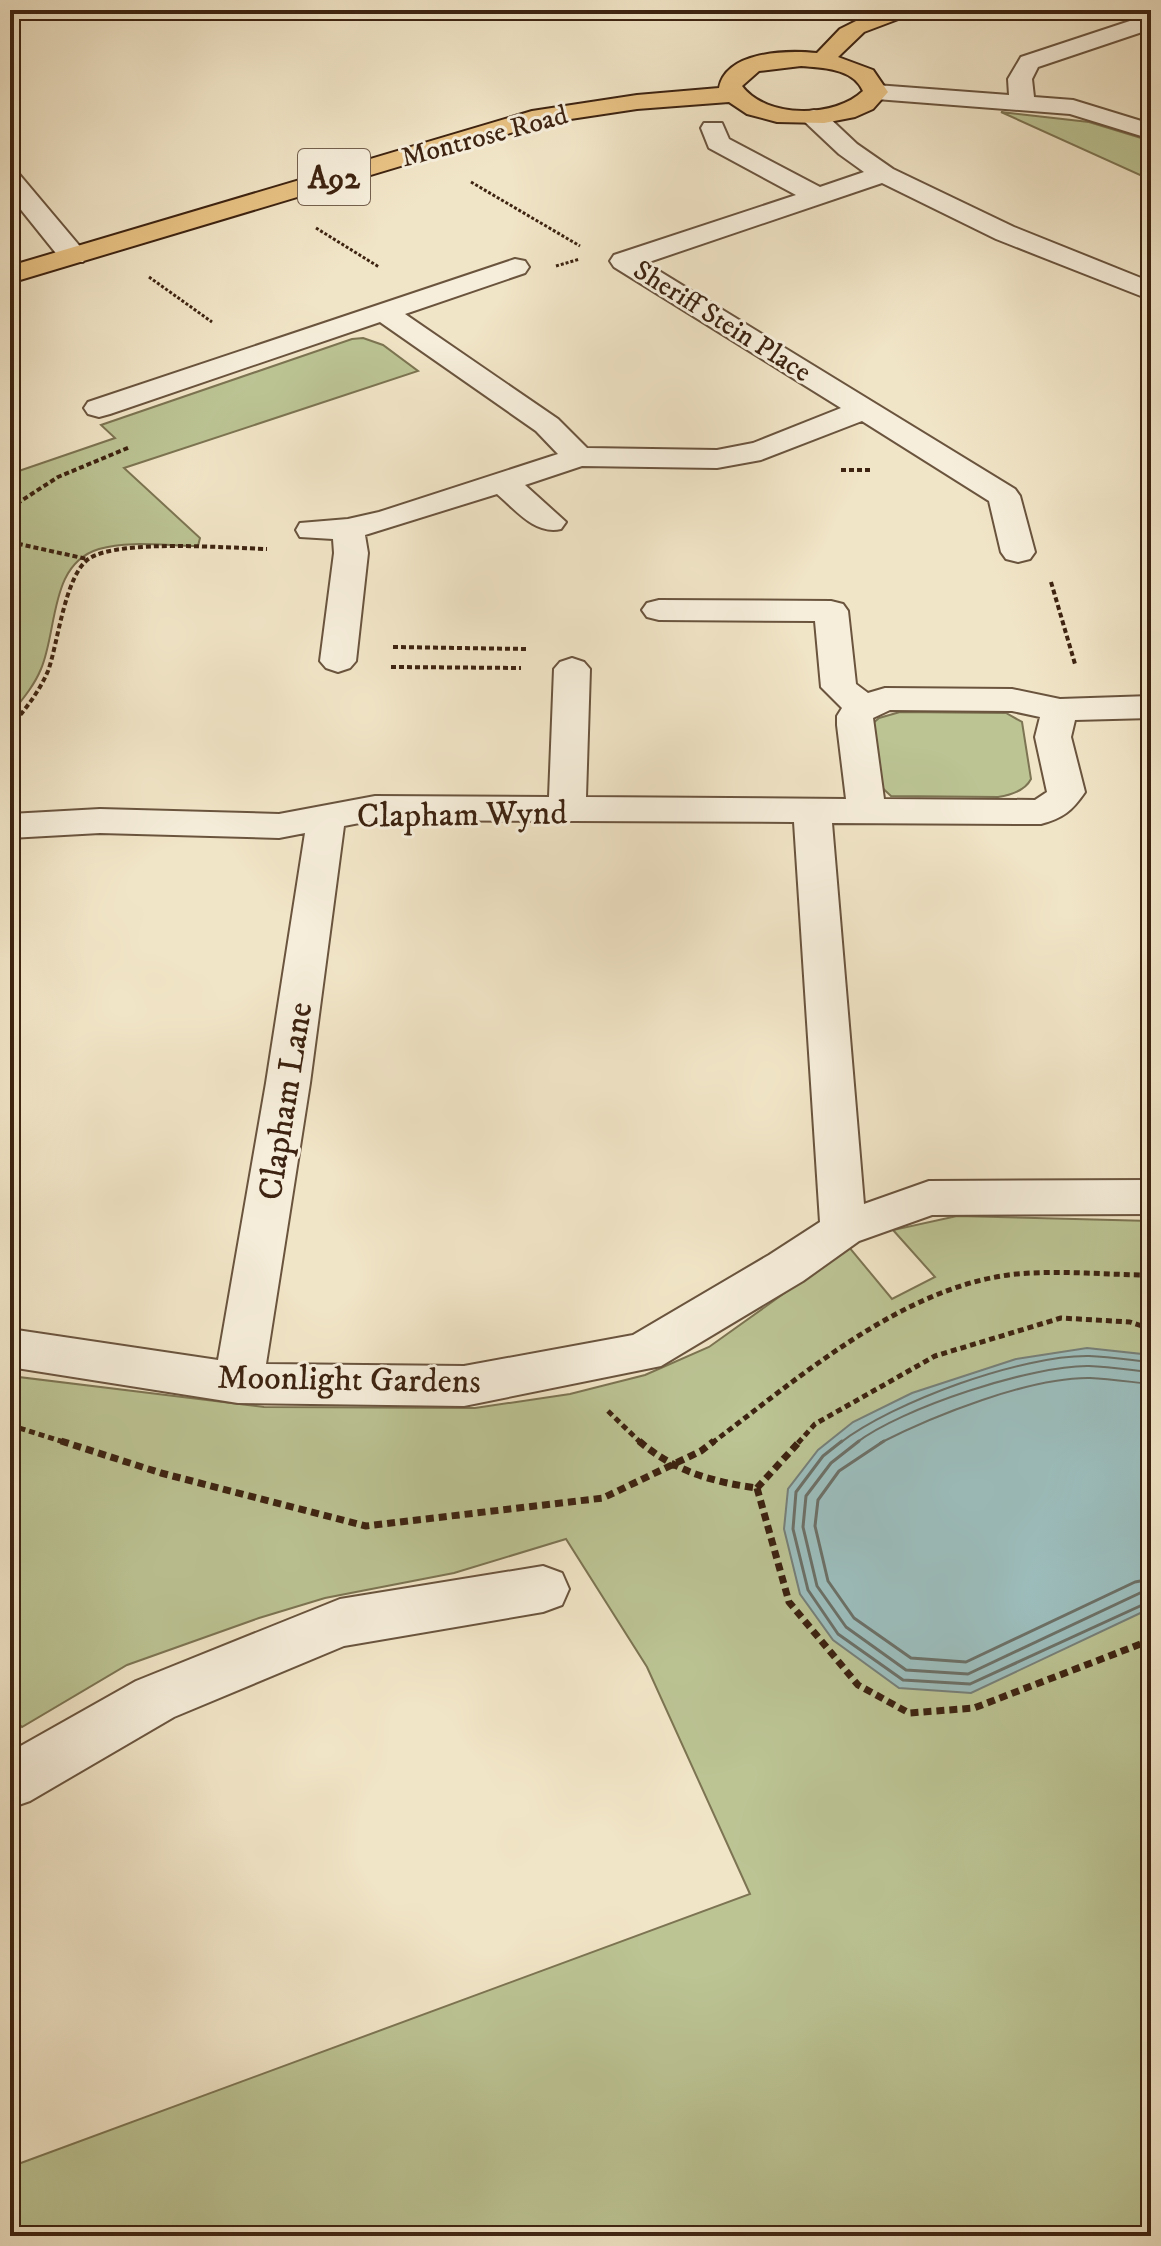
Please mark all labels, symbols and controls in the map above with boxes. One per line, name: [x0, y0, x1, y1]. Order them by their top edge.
street label: Montrose Road: [397, 97, 572, 176]
road number: A92: [298, 149, 370, 205]
street label: Sheriff Stein Place: [627, 253, 818, 390]
street label: Clapham Wynd: [356, 792, 568, 838]
street label: Clapham Lane: [250, 999, 322, 1203]
street label: Moonlight Gardens: [217, 1357, 481, 1403]

